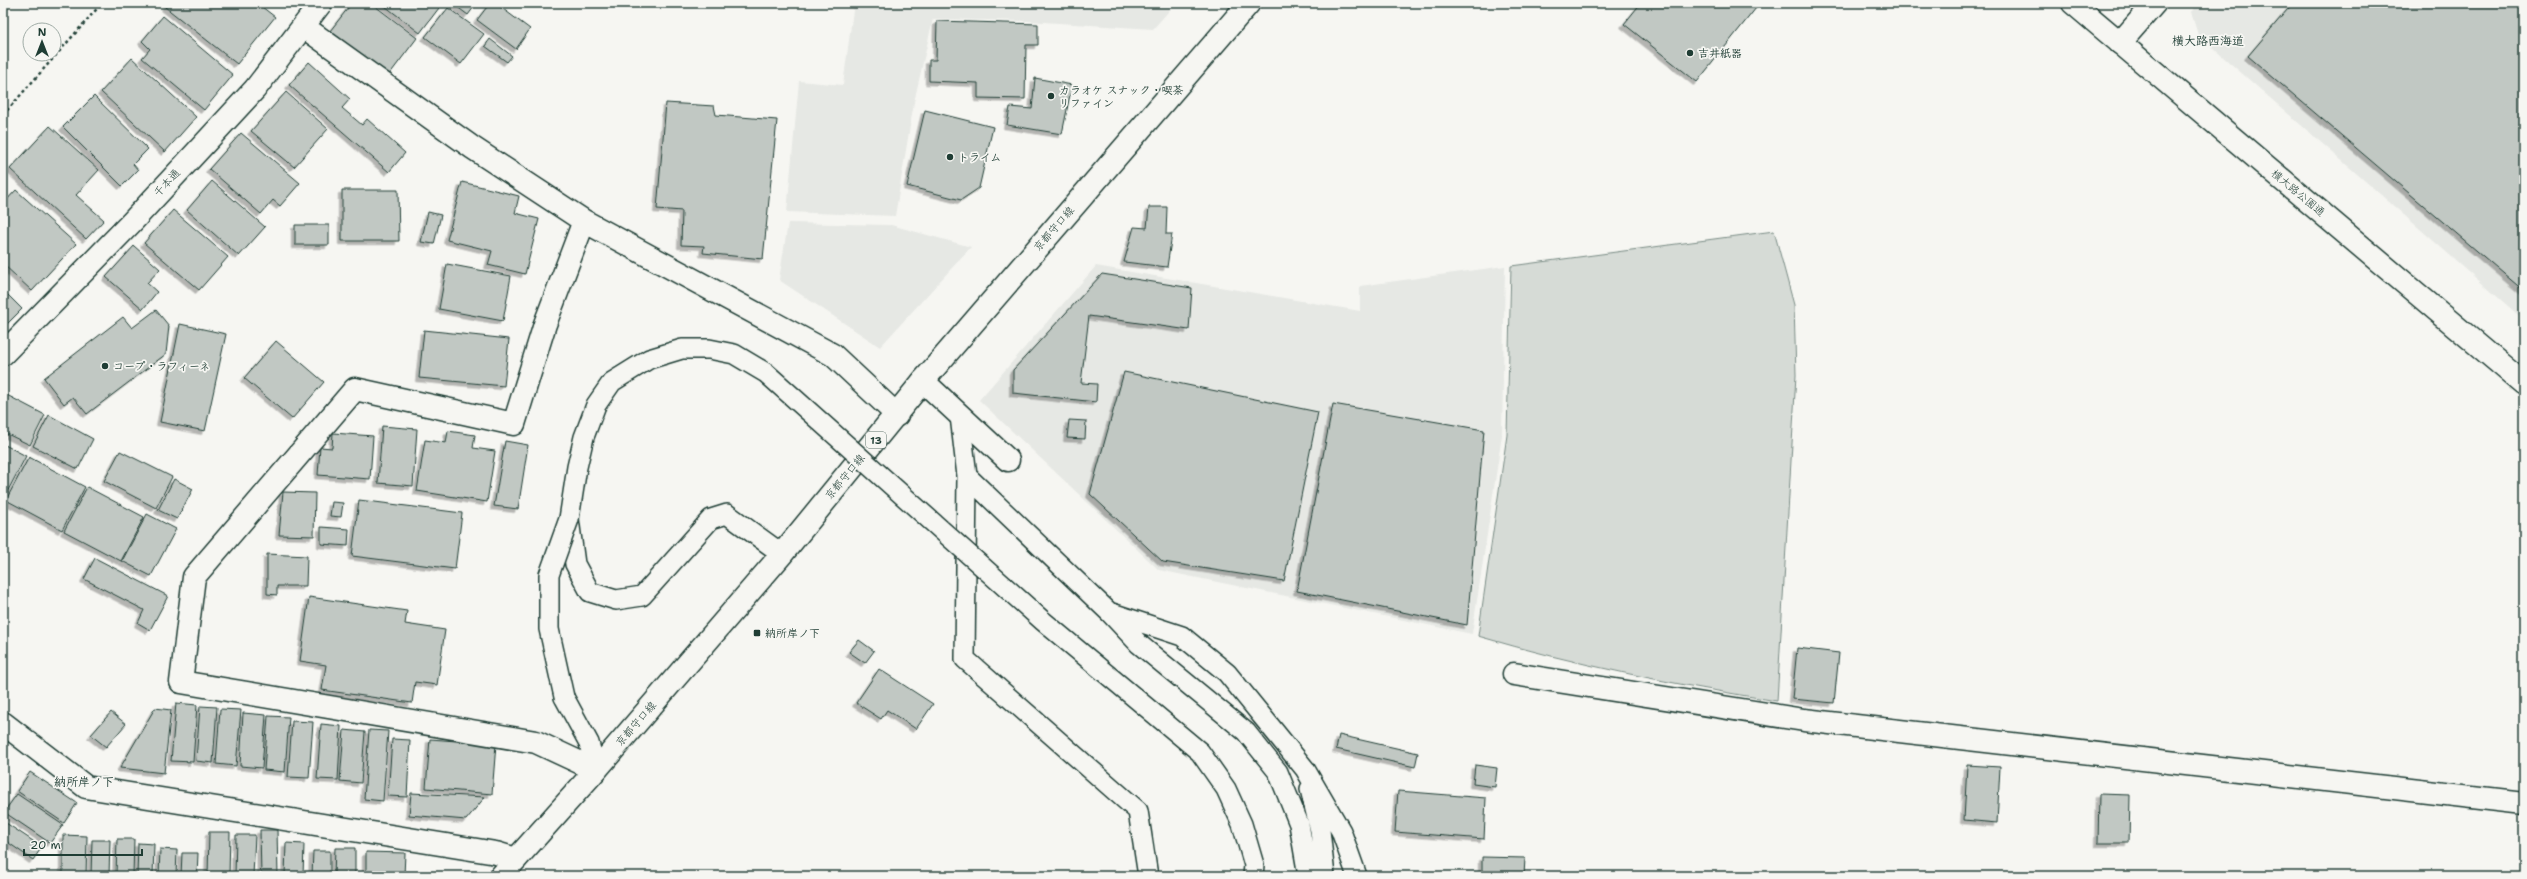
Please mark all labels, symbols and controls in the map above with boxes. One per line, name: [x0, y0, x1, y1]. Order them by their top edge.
north arrow: [22, 22, 62, 62]
text: N: [38, 25, 47, 40]
district label: 横大路西海道: [2172, 33, 2244, 49]
place label: 吉井紙器: [1698, 46, 1742, 61]
marker: 吉井紙器: [1685, 48, 1695, 58]
place label: カラオケ スナック・喫茶 リファイン: [1059, 83, 1184, 111]
marker: カラオケ スナック・喫茶 リファイン: [1046, 91, 1056, 101]
place label: トライム: [958, 150, 1001, 165]
marker: トライム: [945, 152, 955, 162]
street label: 千本通: [150, 166, 184, 200]
street label: 横大路公園通: [2268, 166, 2328, 220]
street label: 京都守口線: [1030, 203, 1078, 255]
place label: コープ・ラフィーネ: [113, 359, 210, 374]
marker: コープ・ラフィーネ: [100, 361, 110, 371]
road number: 13: [866, 432, 886, 448]
street label: 京都守口線: [822, 451, 868, 503]
place label: 納所岸ノ下: [765, 626, 820, 641]
marker: 納所岸ノ下: [752, 628, 762, 638]
street label: 京都守口線: [612, 698, 660, 750]
district label: 納所岸ノ下: [54, 774, 114, 790]
scale bar: [24, 831, 142, 857]
text: 20 m: [30, 837, 61, 853]

